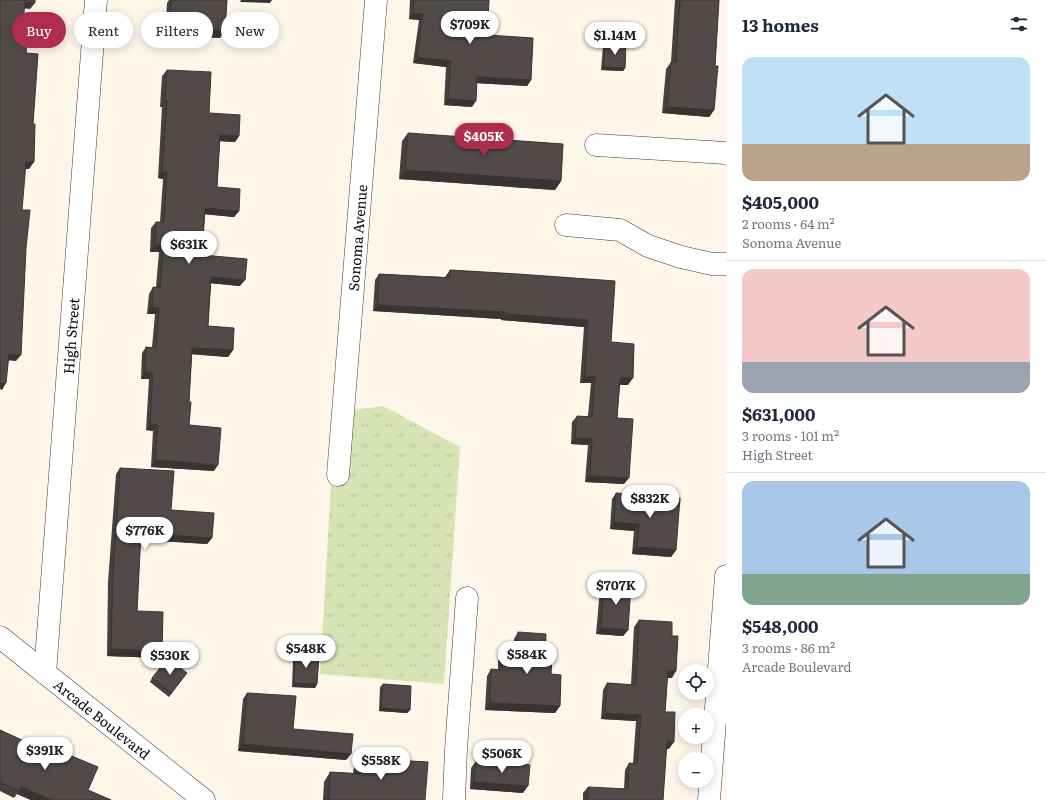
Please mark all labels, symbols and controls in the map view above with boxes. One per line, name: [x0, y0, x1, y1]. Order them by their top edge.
pin: $709K: [442, 11, 498, 45]
chip: Buy: [12, 12, 66, 48]
chip: Rent: [74, 12, 133, 48]
chip: Filters: [141, 12, 213, 48]
chip: New: [221, 12, 279, 48]
text: 13 homes: [742, 12, 819, 37]
icon: filters: [1008, 13, 1030, 35]
text: $709K: [450, 14, 490, 33]
pin: $1.14M: [582, 22, 648, 56]
text: $1.14M: [594, 25, 636, 44]
icon: home: [850, 83, 922, 155]
pin: $405K: [456, 123, 512, 157]
text: $405K: [464, 126, 504, 145]
street label: Sonoma Avenue: [343, 184, 371, 292]
text: $405,000: [742, 189, 819, 214]
text: 2 rooms · 64 m²: [742, 214, 835, 233]
pin: $631K: [161, 231, 217, 265]
text: Sonoma Avenue: [742, 233, 841, 252]
text: $631K: [170, 234, 208, 253]
icon: home: [850, 295, 922, 367]
street label: High Street: [58, 297, 83, 375]
text: $631,000: [742, 401, 815, 426]
text: 3 rooms · 101 m²: [742, 426, 839, 445]
text: High Street: [742, 445, 813, 464]
pin: $832K: [622, 485, 678, 519]
text: $832K: [630, 488, 670, 507]
icon: home: [850, 507, 922, 579]
pin: $776K: [117, 517, 173, 551]
text: $776K: [125, 520, 165, 539]
pin: $707K: [588, 572, 644, 606]
text: $707K: [596, 575, 636, 594]
text: $548,000: [742, 613, 819, 638]
pin: $548K: [278, 635, 334, 669]
text: $548K: [286, 638, 326, 657]
text: 3 rooms · 86 m²: [742, 638, 835, 657]
pin: $584K: [499, 641, 555, 675]
pin: $530K: [142, 642, 198, 676]
text: $584K: [507, 644, 547, 663]
text: $530K: [150, 645, 190, 664]
text: Arcade Boulevard: [742, 657, 851, 676]
map controls: [678, 664, 714, 788]
button: locate: [678, 664, 714, 700]
street label: Arcade Boulevard: [50, 674, 155, 764]
button: +: [678, 708, 714, 744]
pin: $391K: [17, 737, 73, 771]
text: $391K: [26, 740, 64, 759]
pin: $506K: [474, 740, 530, 774]
text: $506K: [482, 743, 522, 762]
pin: $558K: [353, 747, 409, 781]
text: $558K: [361, 750, 401, 769]
button: −: [678, 752, 714, 788]

